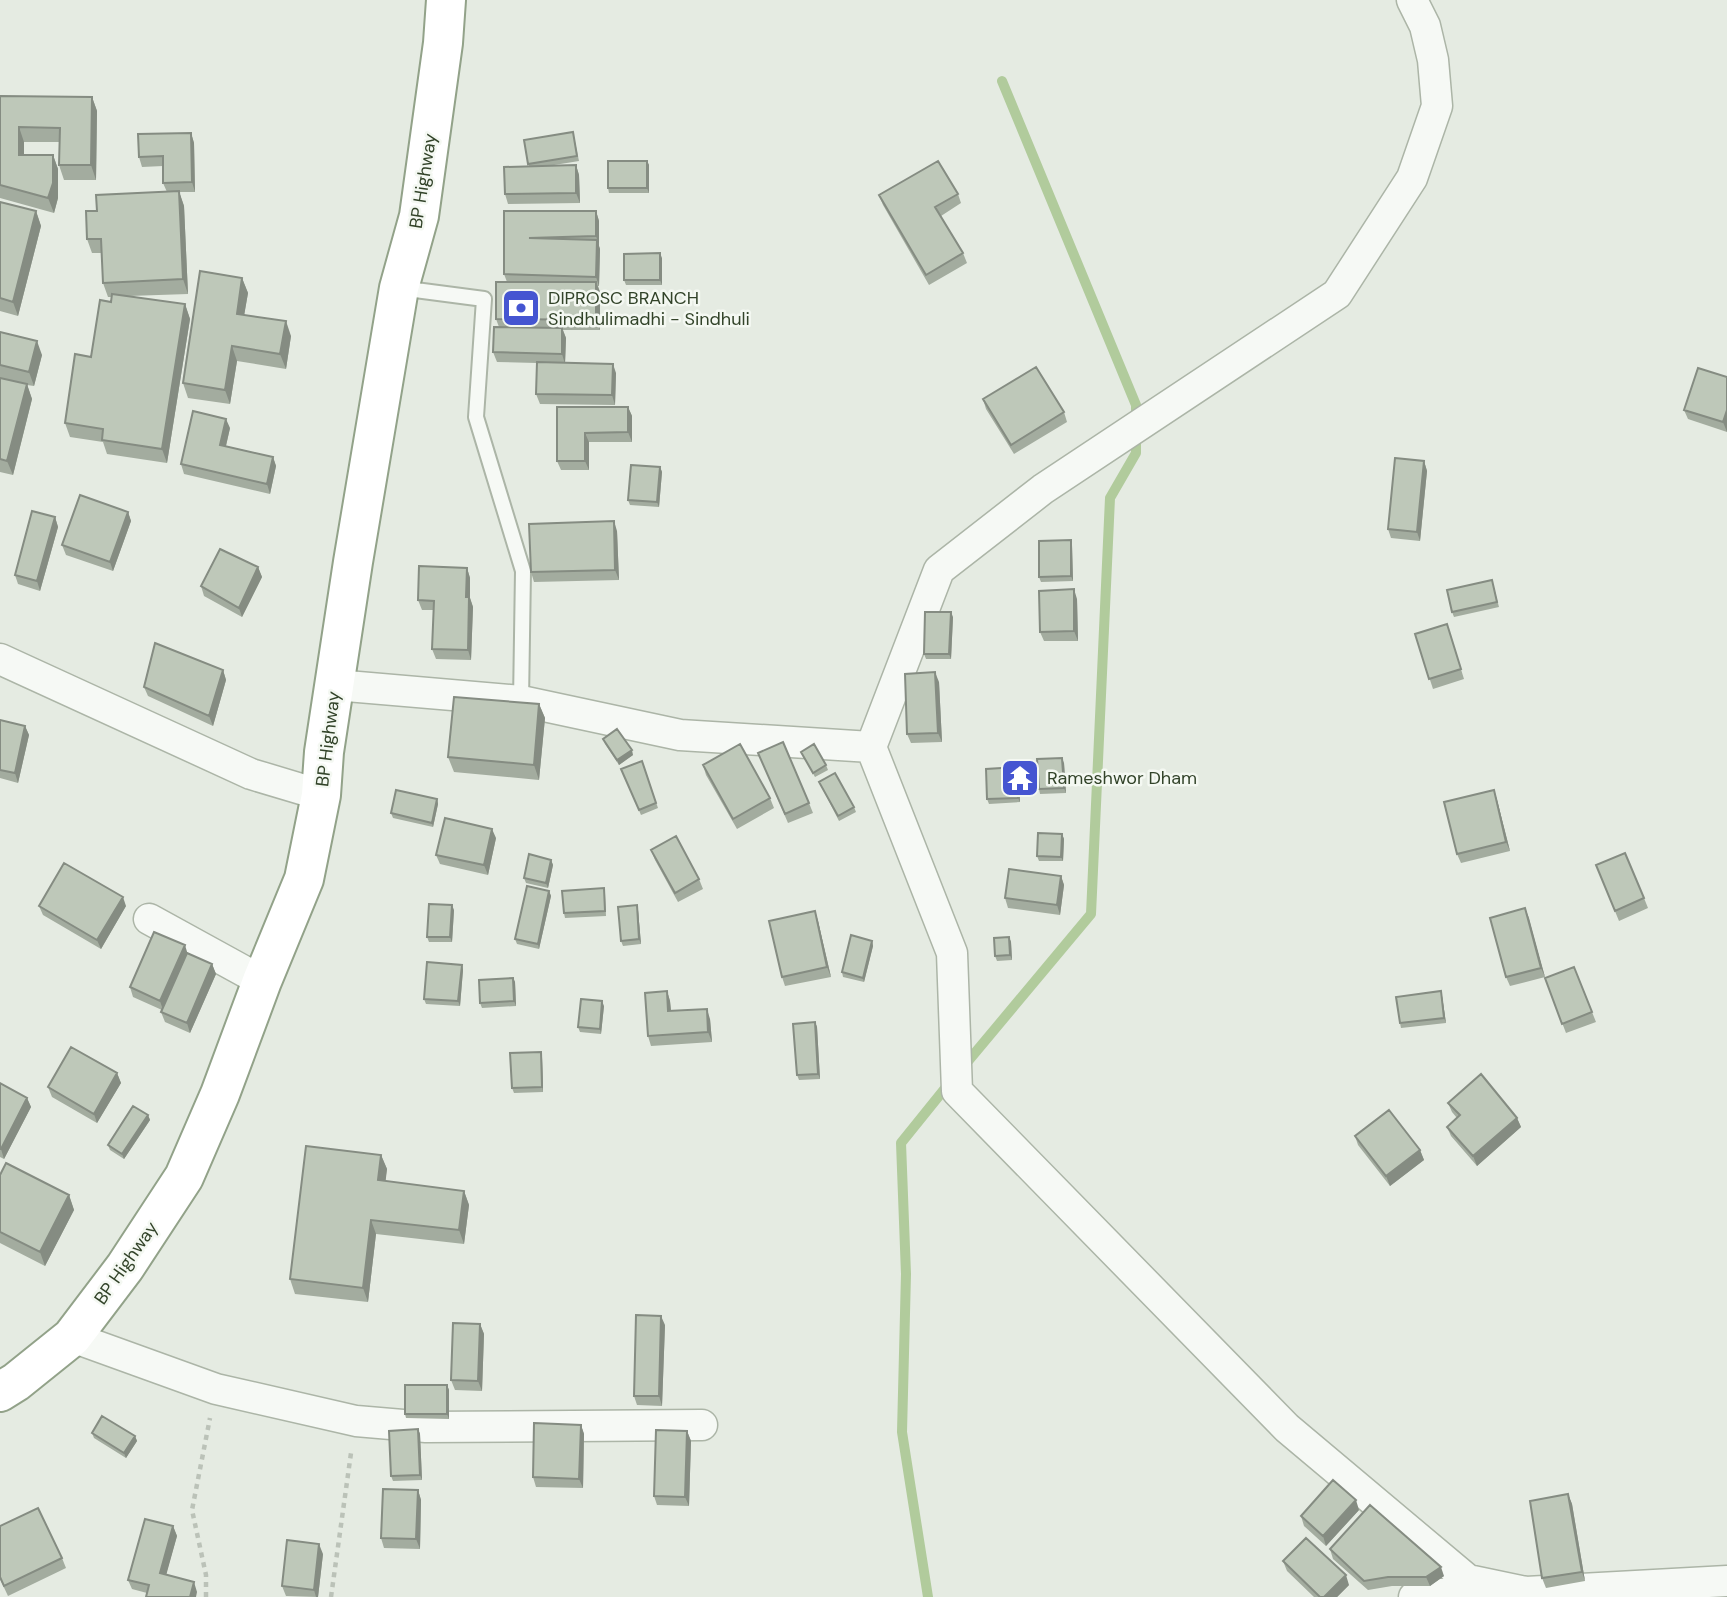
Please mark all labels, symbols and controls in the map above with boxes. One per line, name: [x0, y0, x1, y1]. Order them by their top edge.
street label: BP Highway: [404, 132, 442, 230]
place label: DIPROSC BRANCH Sindhulimadhi - Sindhuli: [548, 286, 750, 331]
bank icon: DIPROSC BRANCH Sindhulimadhi - Sindhuli: [500, 287, 542, 329]
street label: BP Highway: [310, 690, 346, 788]
temple icon: Rameshwor Dham: [999, 757, 1041, 799]
place label: Rameshwor Dham: [1047, 766, 1197, 790]
street label: BP Highway: [89, 1217, 163, 1309]

